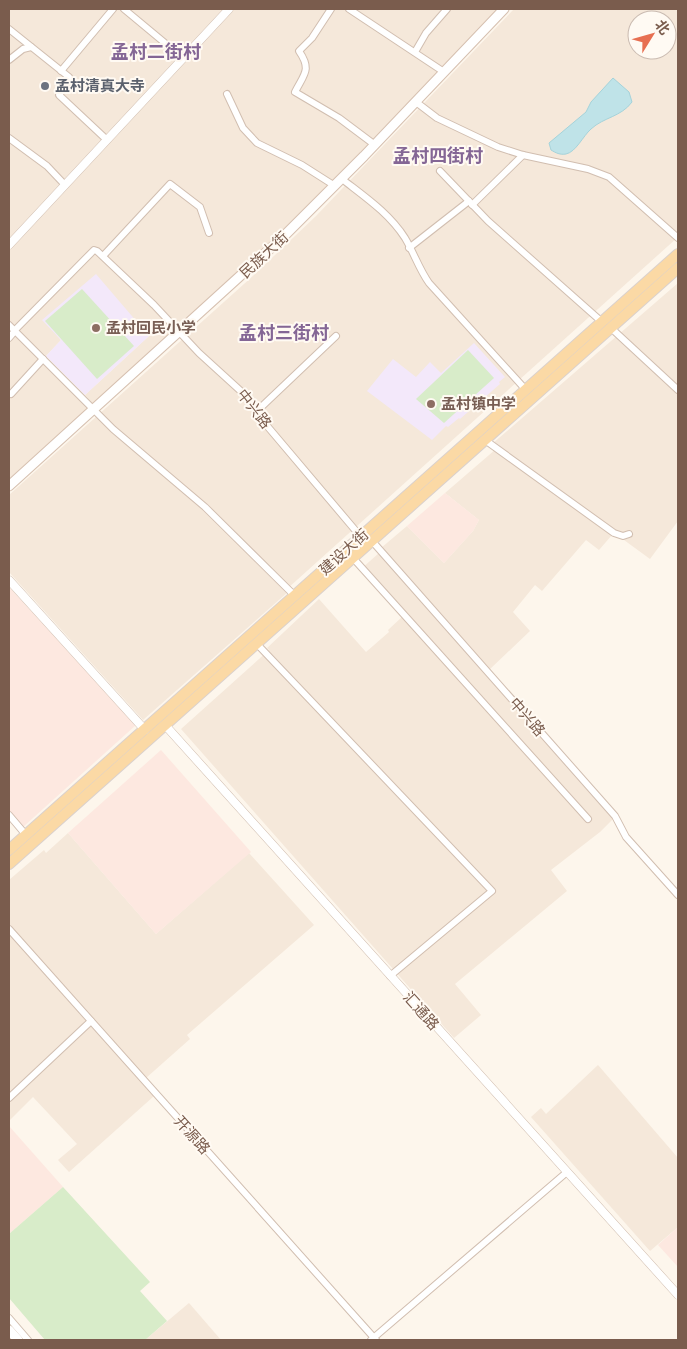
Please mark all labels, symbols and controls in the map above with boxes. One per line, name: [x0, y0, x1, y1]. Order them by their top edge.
north arrow: [627, 10, 677, 60]
text: 北: [652, 16, 674, 38]
district label: 孟村二街村: [111, 41, 201, 62]
place label: 孟村清真大寺: [55, 76, 145, 95]
marker: 孟村清真大寺: [39, 80, 51, 92]
district label: 孟村四街村: [393, 145, 483, 166]
street label: 民族大街: [235, 227, 292, 282]
place label: 孟村回民小学: [106, 318, 196, 337]
marker: 孟村回民小学: [90, 322, 102, 334]
district label: 孟村三街村: [239, 322, 329, 343]
street label: 中兴路: [233, 385, 276, 432]
place label: 孟村镇中学: [441, 394, 516, 413]
marker: 孟村镇中学: [425, 398, 437, 410]
street label: 建设大街: [315, 524, 372, 579]
street label: 中兴路: [505, 693, 549, 740]
street label: 汇通路: [399, 988, 443, 1034]
street label: 开源路: [170, 1112, 214, 1158]

